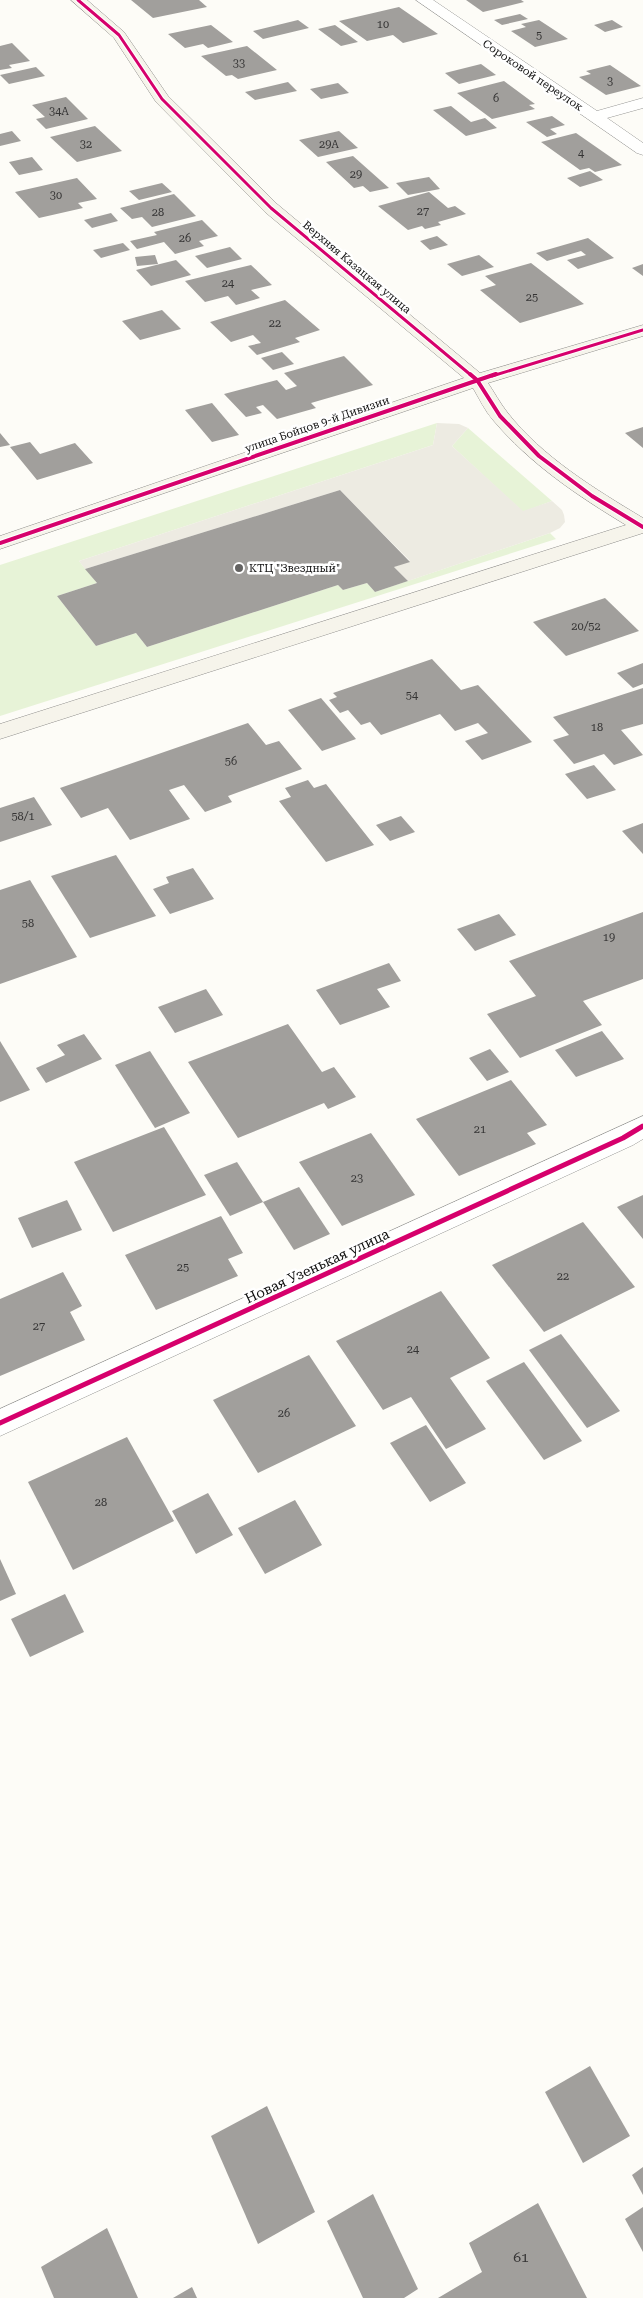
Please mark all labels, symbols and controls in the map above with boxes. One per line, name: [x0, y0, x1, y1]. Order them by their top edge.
house number: 10: [377, 18, 389, 31]
house number: 5: [536, 29, 542, 42]
street label: Сороковой переулок: [480, 37, 585, 114]
house number: 33: [233, 57, 245, 70]
house number: 3: [607, 75, 613, 88]
house number: 6: [493, 92, 499, 105]
house number: 34А: [49, 105, 69, 118]
house number: 32: [80, 138, 92, 151]
house number: 29А: [319, 138, 339, 151]
house number: 4: [578, 147, 585, 160]
house number: 29: [350, 168, 362, 181]
house number: 30: [50, 189, 62, 202]
house number: 27: [417, 205, 429, 218]
house number: 28: [152, 206, 164, 219]
street label: Верхняя Казацкая улица: [300, 218, 413, 316]
house number: 26: [179, 232, 191, 245]
house number: 24: [222, 277, 235, 290]
house number: 25: [526, 291, 538, 304]
house number: 22: [269, 317, 281, 330]
street label: улица Бойцов 9-й Дивизии: [243, 394, 391, 455]
marker: КТЦ "Звездный": [233, 562, 245, 574]
place label: КТЦ "Звездный": [249, 562, 340, 575]
house number: 20/52: [571, 620, 601, 633]
house number: 54: [406, 689, 419, 702]
house number: 18: [591, 721, 603, 734]
house number: 56: [225, 755, 237, 768]
house number: 58/1: [11, 810, 35, 823]
house number: 58: [22, 917, 34, 930]
house number: 19: [603, 931, 615, 944]
house number: 21: [474, 1123, 486, 1136]
house number: 23: [351, 1172, 363, 1185]
street label: Новая Узенькая улица: [242, 1225, 392, 1306]
house number: 25: [177, 1261, 189, 1274]
house number: 22: [557, 1270, 569, 1283]
house number: 27: [33, 1320, 45, 1333]
house number: 24: [407, 1343, 420, 1356]
house number: 26: [278, 1407, 290, 1420]
house number: 28: [95, 1496, 107, 1509]
house number: 61: [513, 2249, 529, 2265]

